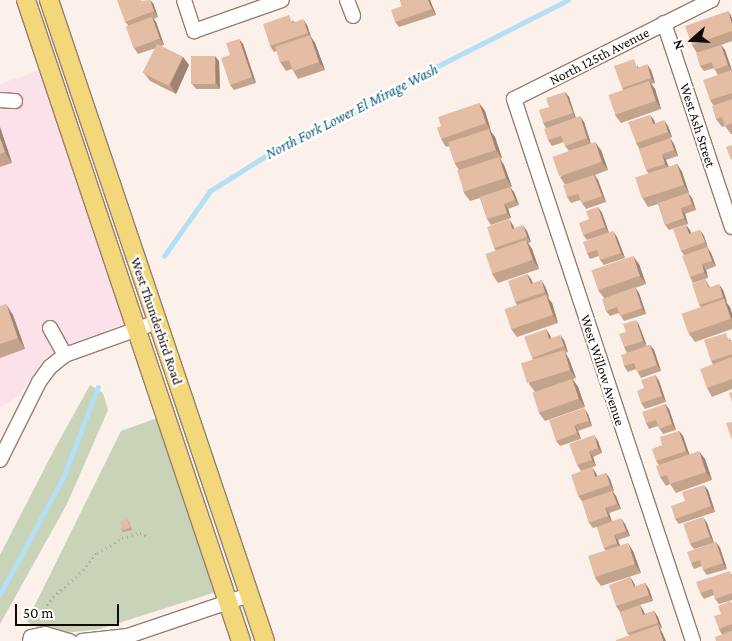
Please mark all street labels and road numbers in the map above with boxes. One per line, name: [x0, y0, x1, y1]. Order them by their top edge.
street label: North 125th Avenue: [546, 24, 652, 88]
street label: West Ash Street: [676, 81, 720, 169]
street label: West Thunderbird Road: [127, 255, 187, 387]
street label: West Willow Avenue: [577, 312, 629, 428]

